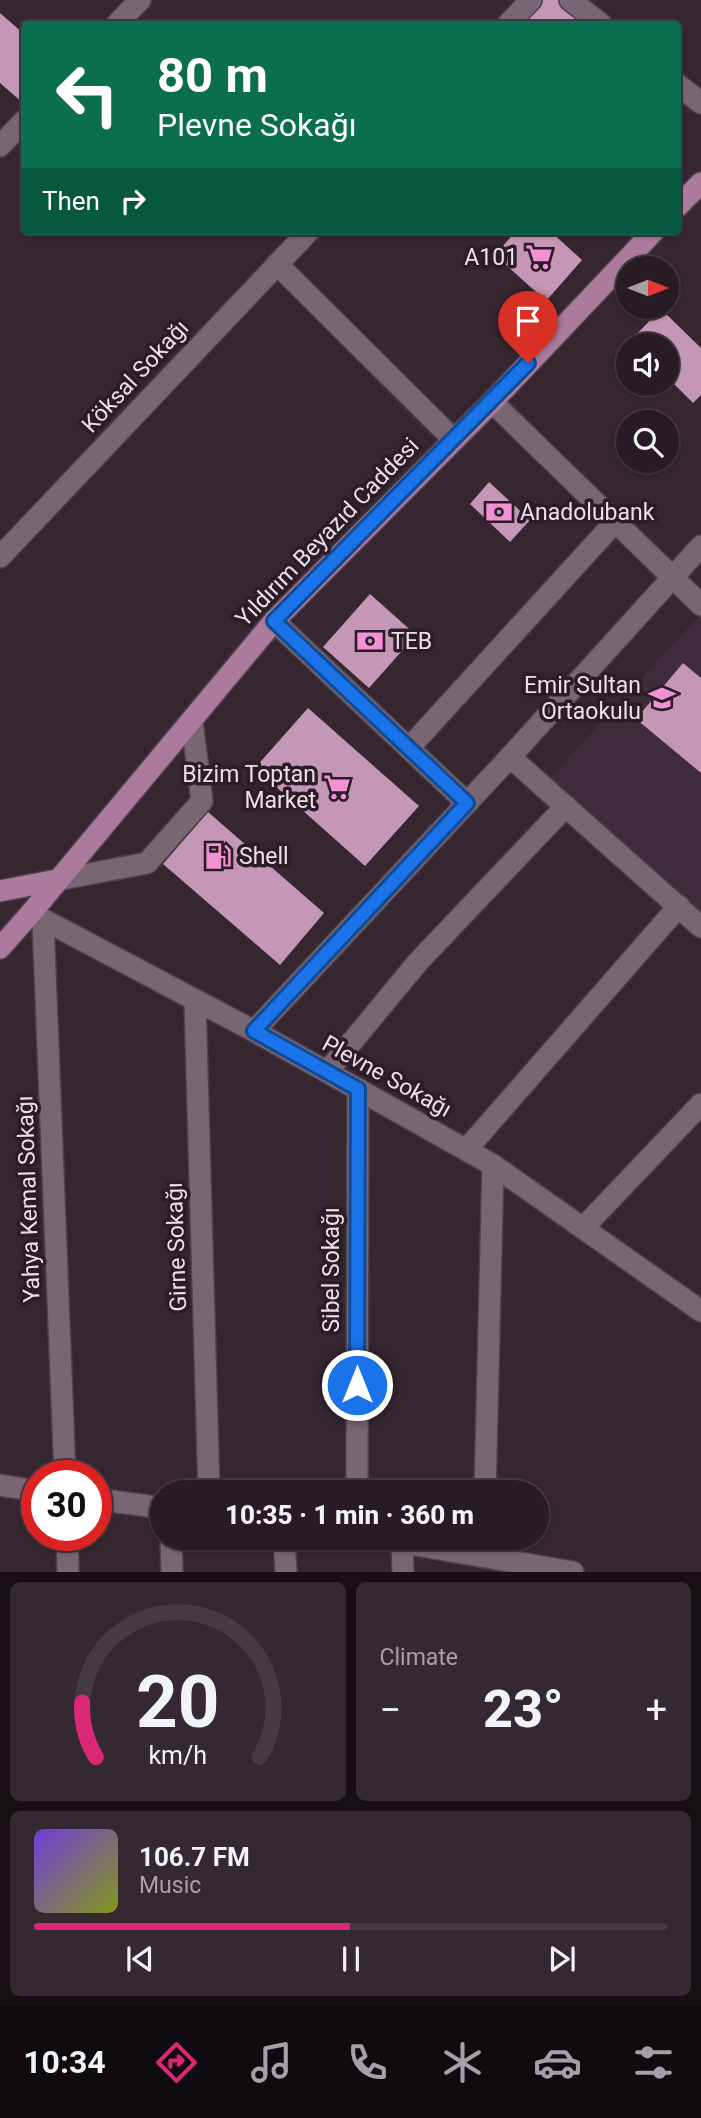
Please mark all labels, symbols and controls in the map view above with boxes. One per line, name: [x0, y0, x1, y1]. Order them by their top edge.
text: 80 m: [157, 47, 268, 104]
icon: left: [42, 49, 133, 140]
text: Plevne Sokağı: [157, 106, 357, 144]
icon: right: [114, 182, 152, 220]
text: Then: [42, 186, 100, 216]
supermarket icon: A101: [524, 242, 554, 272]
place label: A101: [464, 244, 518, 271]
north arrow: [616, 256, 679, 318]
map controls: [616, 256, 679, 473]
pin: [498, 291, 558, 363]
icon: arrive: [509, 302, 547, 340]
street label: Köksal Sokağı: [76, 314, 194, 438]
button: sound: [616, 333, 679, 396]
button: search: [616, 410, 679, 473]
street label: Yıldırım Beyazıd Caddesi: [230, 432, 424, 632]
bank icon: Anadolubank: [484, 497, 514, 527]
place label: Anadolubank: [520, 499, 655, 526]
bank icon: TEB: [355, 626, 385, 656]
place label: TEB: [391, 628, 432, 655]
place label: Emir Sultan Ortaokulu: [524, 672, 641, 725]
school or university icon: Emir Sultan Ortaokulu: [647, 683, 677, 713]
place label: Bizim Toptan Market: [182, 761, 316, 814]
supermarket icon: Bizim Toptan Market: [322, 772, 352, 802]
fuel station icon: Shell: [203, 841, 233, 871]
place label: Shell: [239, 843, 289, 870]
street label: Plevne Sokağı: [317, 1030, 456, 1123]
street label: Yahya Kemal Sokağı: [11, 1095, 46, 1303]
street label: Girne Sokağı: [161, 1182, 192, 1312]
street label: Sibel Sokağı: [318, 1207, 345, 1333]
position arrow: [320, 1348, 394, 1422]
speed limit sign: 30: [21, 1460, 112, 1551]
text: 10:35 · 1 min · 360 m: [225, 1500, 474, 1530]
text: Climate: [380, 1644, 458, 1671]
text: 20: [136, 1660, 220, 1746]
text: 23°: [483, 1679, 564, 1740]
text: −: [380, 1688, 401, 1732]
text: +: [645, 1688, 667, 1732]
text: km/h: [148, 1741, 207, 1770]
text: 106.7 FM: [139, 1842, 250, 1872]
text: Music: [139, 1872, 201, 1899]
icon: previous: [121, 1940, 159, 1978]
icon: pause: [332, 1940, 370, 1978]
icon: next: [543, 1940, 581, 1978]
icon: directions: [152, 2038, 201, 2087]
icon: music: [247, 2038, 296, 2087]
icon: phone: [343, 2038, 392, 2087]
icon: climate: [438, 2038, 487, 2087]
icon: car: [533, 2038, 582, 2087]
icon: filters: [629, 2038, 678, 2087]
text: 10:34: [23, 2043, 106, 2081]

